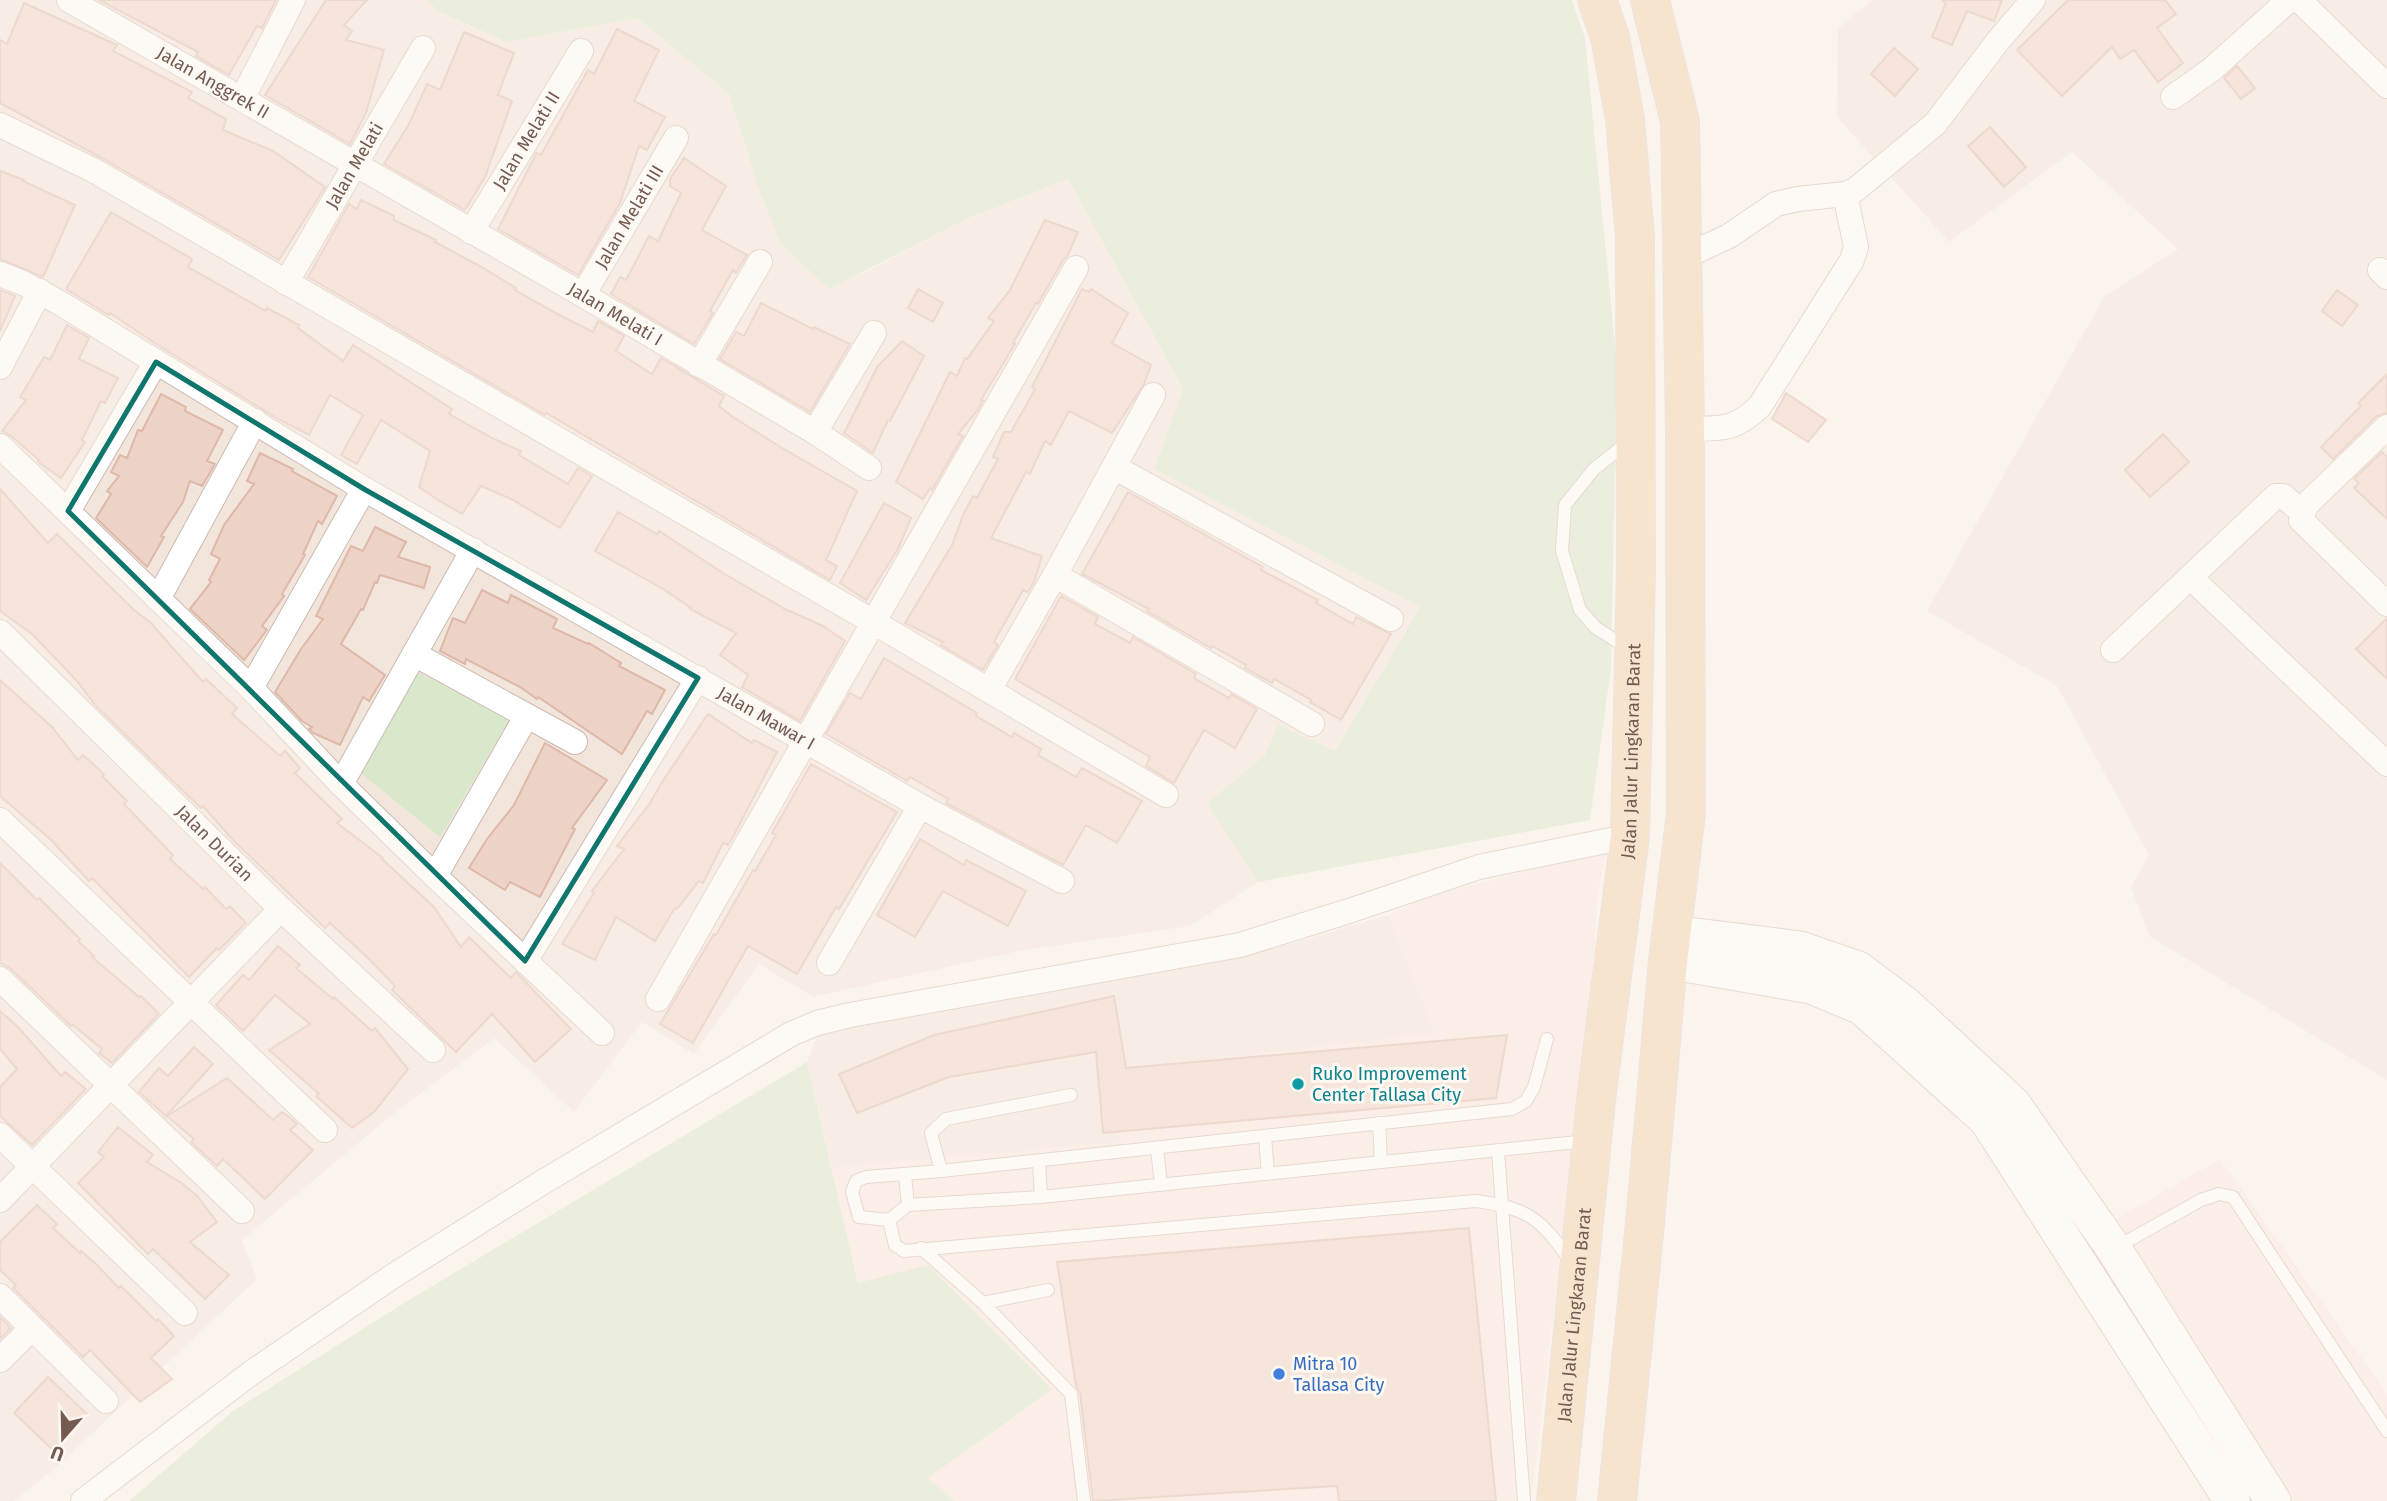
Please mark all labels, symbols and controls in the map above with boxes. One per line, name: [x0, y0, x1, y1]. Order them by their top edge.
street label: Jalan Anggrek II: [153, 42, 273, 124]
street label: Jalan Melati II: [488, 87, 565, 194]
street label: Jalan Melati: [321, 119, 388, 212]
street label: Jalan Melati III: [590, 161, 669, 272]
street label: Jalan Melati I: [564, 278, 666, 350]
street label: Jalan Jalur Lingkaran Barat: [1616, 643, 1645, 860]
street label: Jalan Mawar I: [713, 682, 819, 755]
street label: Jalan Durian: [171, 800, 258, 886]
place label: Ruko Improvement Center Tallasa City: [1312, 1063, 1467, 1106]
marker: Ruko Improvement Center Tallasa City: [1290, 1076, 1306, 1092]
street label: Jalan Jalur Lingkaran Barat: [1553, 1206, 1596, 1423]
place label: Mitra 10 Tallasa City: [1293, 1353, 1384, 1396]
marker: Mitra 10 Tallasa City: [1271, 1366, 1287, 1382]
north arrow: [28, 1403, 98, 1473]
text: U: [48, 1441, 67, 1466]

